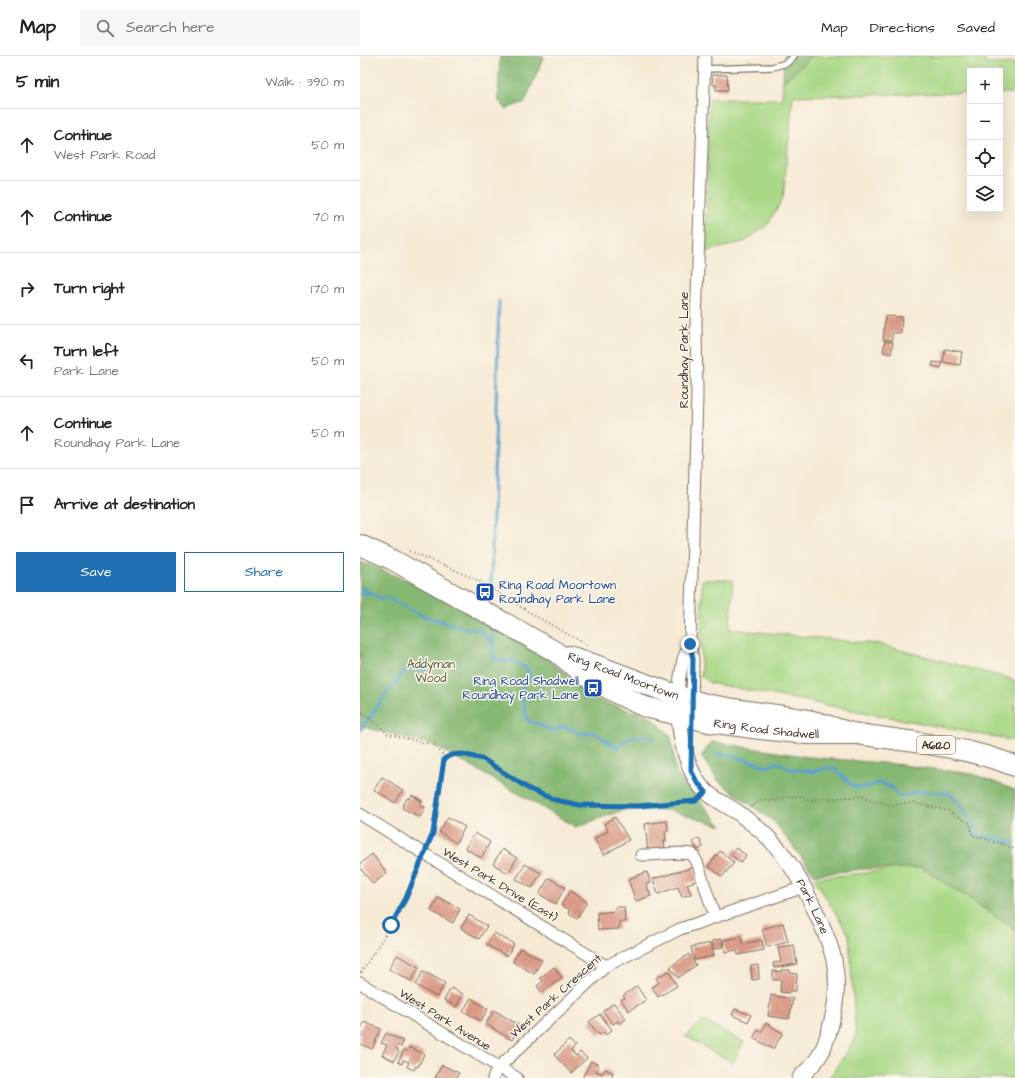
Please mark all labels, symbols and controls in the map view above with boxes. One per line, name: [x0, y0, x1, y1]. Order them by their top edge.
search box: [80, 10, 360, 46]
text: Map: [20, 14, 56, 41]
icon: search: [94, 17, 116, 39]
text: Search here: [126, 17, 215, 38]
text: Map: [821, 18, 848, 38]
text: Directions: [870, 18, 935, 38]
text: Saved: [957, 18, 995, 38]
map controls: [967, 68, 1003, 212]
button: +: [967, 68, 1003, 104]
text: 5 min: [16, 70, 59, 94]
text: Walk · 390 m: [265, 73, 344, 91]
button: −: [967, 104, 1003, 140]
text: Continue: [54, 125, 112, 146]
icon: ahead: [16, 134, 38, 156]
text: 50 m: [311, 136, 344, 154]
button: locate: [967, 140, 1003, 176]
text: West Park Road: [54, 146, 155, 164]
button: layers: [967, 176, 1003, 212]
icon: ahead: [16, 206, 38, 228]
text: Continue: [54, 206, 112, 227]
text: 70 m: [312, 208, 344, 226]
icon: right: [16, 278, 38, 300]
text: Turn right: [54, 278, 125, 299]
text: 170 m: [311, 280, 344, 298]
street label: Roundhay Park Lane: [676, 291, 694, 408]
text: Turn left: [54, 341, 118, 362]
icon: left: [16, 350, 38, 372]
text: 50 m: [311, 352, 344, 370]
text: Park Lane: [54, 362, 118, 380]
text: Continue: [54, 413, 112, 434]
icon: ahead: [16, 422, 38, 444]
text: 50 m: [311, 424, 344, 442]
text: Roundhay Park Lane: [54, 434, 180, 452]
icon: arrive: [16, 494, 38, 516]
text: Arrive at destination: [54, 494, 195, 515]
button: Save: [16, 552, 176, 592]
button: Share: [184, 552, 344, 592]
place label: Ring Road Moortown Roundhay Park Lane: [499, 577, 616, 609]
bus stop icon: Ring Road Moortown Roundhay Park Lane: [474, 581, 496, 603]
route end: [681, 635, 699, 653]
street label: Ring Road Moortown: [566, 648, 681, 704]
park label: Addyman Wood: [407, 656, 455, 687]
place label: Ring Road Shadwell Roundhay Park Lane: [463, 673, 580, 705]
bus stop icon: Ring Road Shadwell Roundhay Park Lane: [582, 677, 604, 699]
street label: Ring Road Shadwell: [713, 714, 819, 743]
road number: A6120: [917, 736, 955, 754]
street label: West Park Drive (East): [439, 844, 561, 926]
street label: Park Lane: [792, 876, 834, 937]
route start: [382, 916, 400, 934]
street label: West Park Crescent: [506, 950, 606, 1042]
street label: West Park Avenue: [396, 985, 494, 1055]

